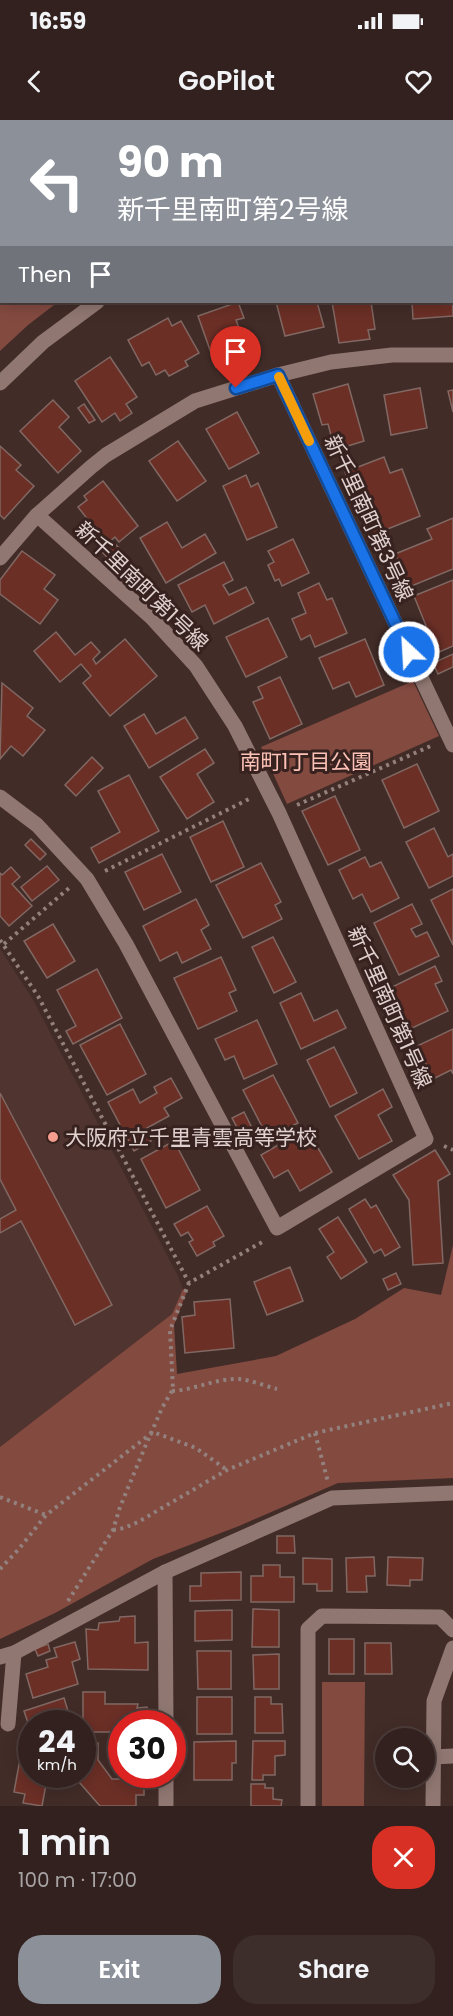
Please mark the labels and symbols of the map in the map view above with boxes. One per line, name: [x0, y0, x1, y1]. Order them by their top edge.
pin: [210, 326, 261, 388]
street label: 新千里南町第3号線: [318, 430, 420, 606]
street label: 新千里南町第1号線: [69, 515, 215, 657]
position arrow: [377, 620, 441, 684]
park label: 南町1丁目公園: [240, 747, 372, 776]
street label: 新千里南町第1号線: [341, 921, 439, 1093]
place label: 大阪府立千里青雲高等学校: [65, 1123, 317, 1152]
marker: 大阪府立千里青雲高等学校: [46, 1130, 60, 1144]
speed limit sign: 30: [108, 1710, 186, 1788]

